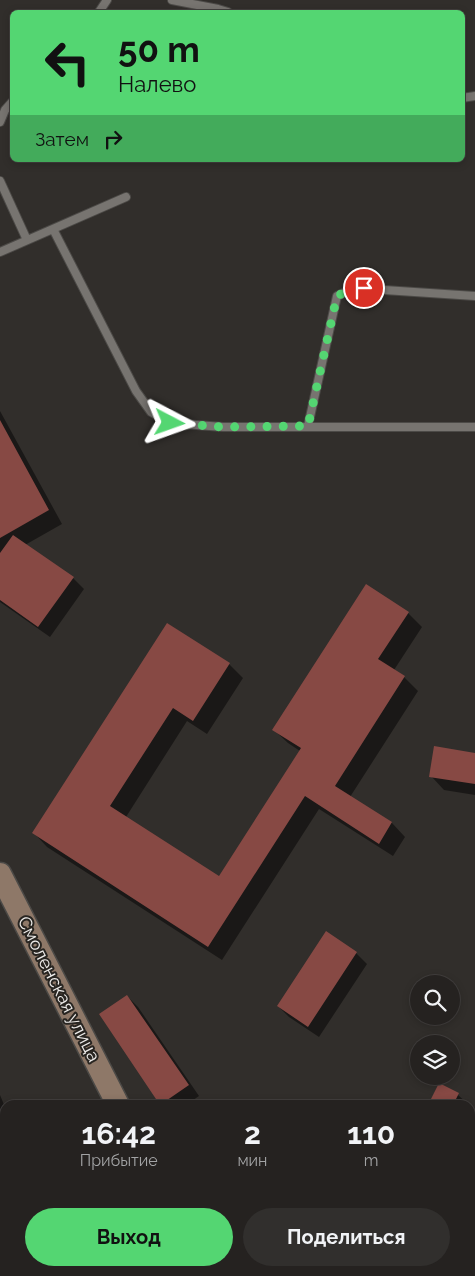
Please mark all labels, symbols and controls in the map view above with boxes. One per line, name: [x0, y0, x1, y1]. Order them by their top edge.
text: 50 m: [118, 29, 200, 70]
icon: left: [35, 30, 100, 95]
text: Налево: [118, 71, 196, 97]
icon: right: [99, 125, 127, 153]
text: Затем: [35, 128, 89, 150]
pin: [343, 267, 385, 309]
icon: arrive: [350, 274, 378, 302]
position arrow: [143, 396, 195, 448]
street label: Смоленская улица: [14, 913, 105, 1065]
map controls: [410, 975, 460, 1085]
button: search: [410, 975, 460, 1025]
button: layers: [410, 1035, 460, 1085]
text: 16:42: [81, 1116, 156, 1151]
text: 2: [244, 1116, 261, 1151]
text: 110: [347, 1116, 395, 1151]
text: Прибытие: [80, 1151, 158, 1170]
text: мин: [237, 1151, 267, 1170]
text: m: [364, 1151, 379, 1170]
button: Выход: [25, 1208, 233, 1266]
button: Поделиться: [243, 1208, 450, 1266]

